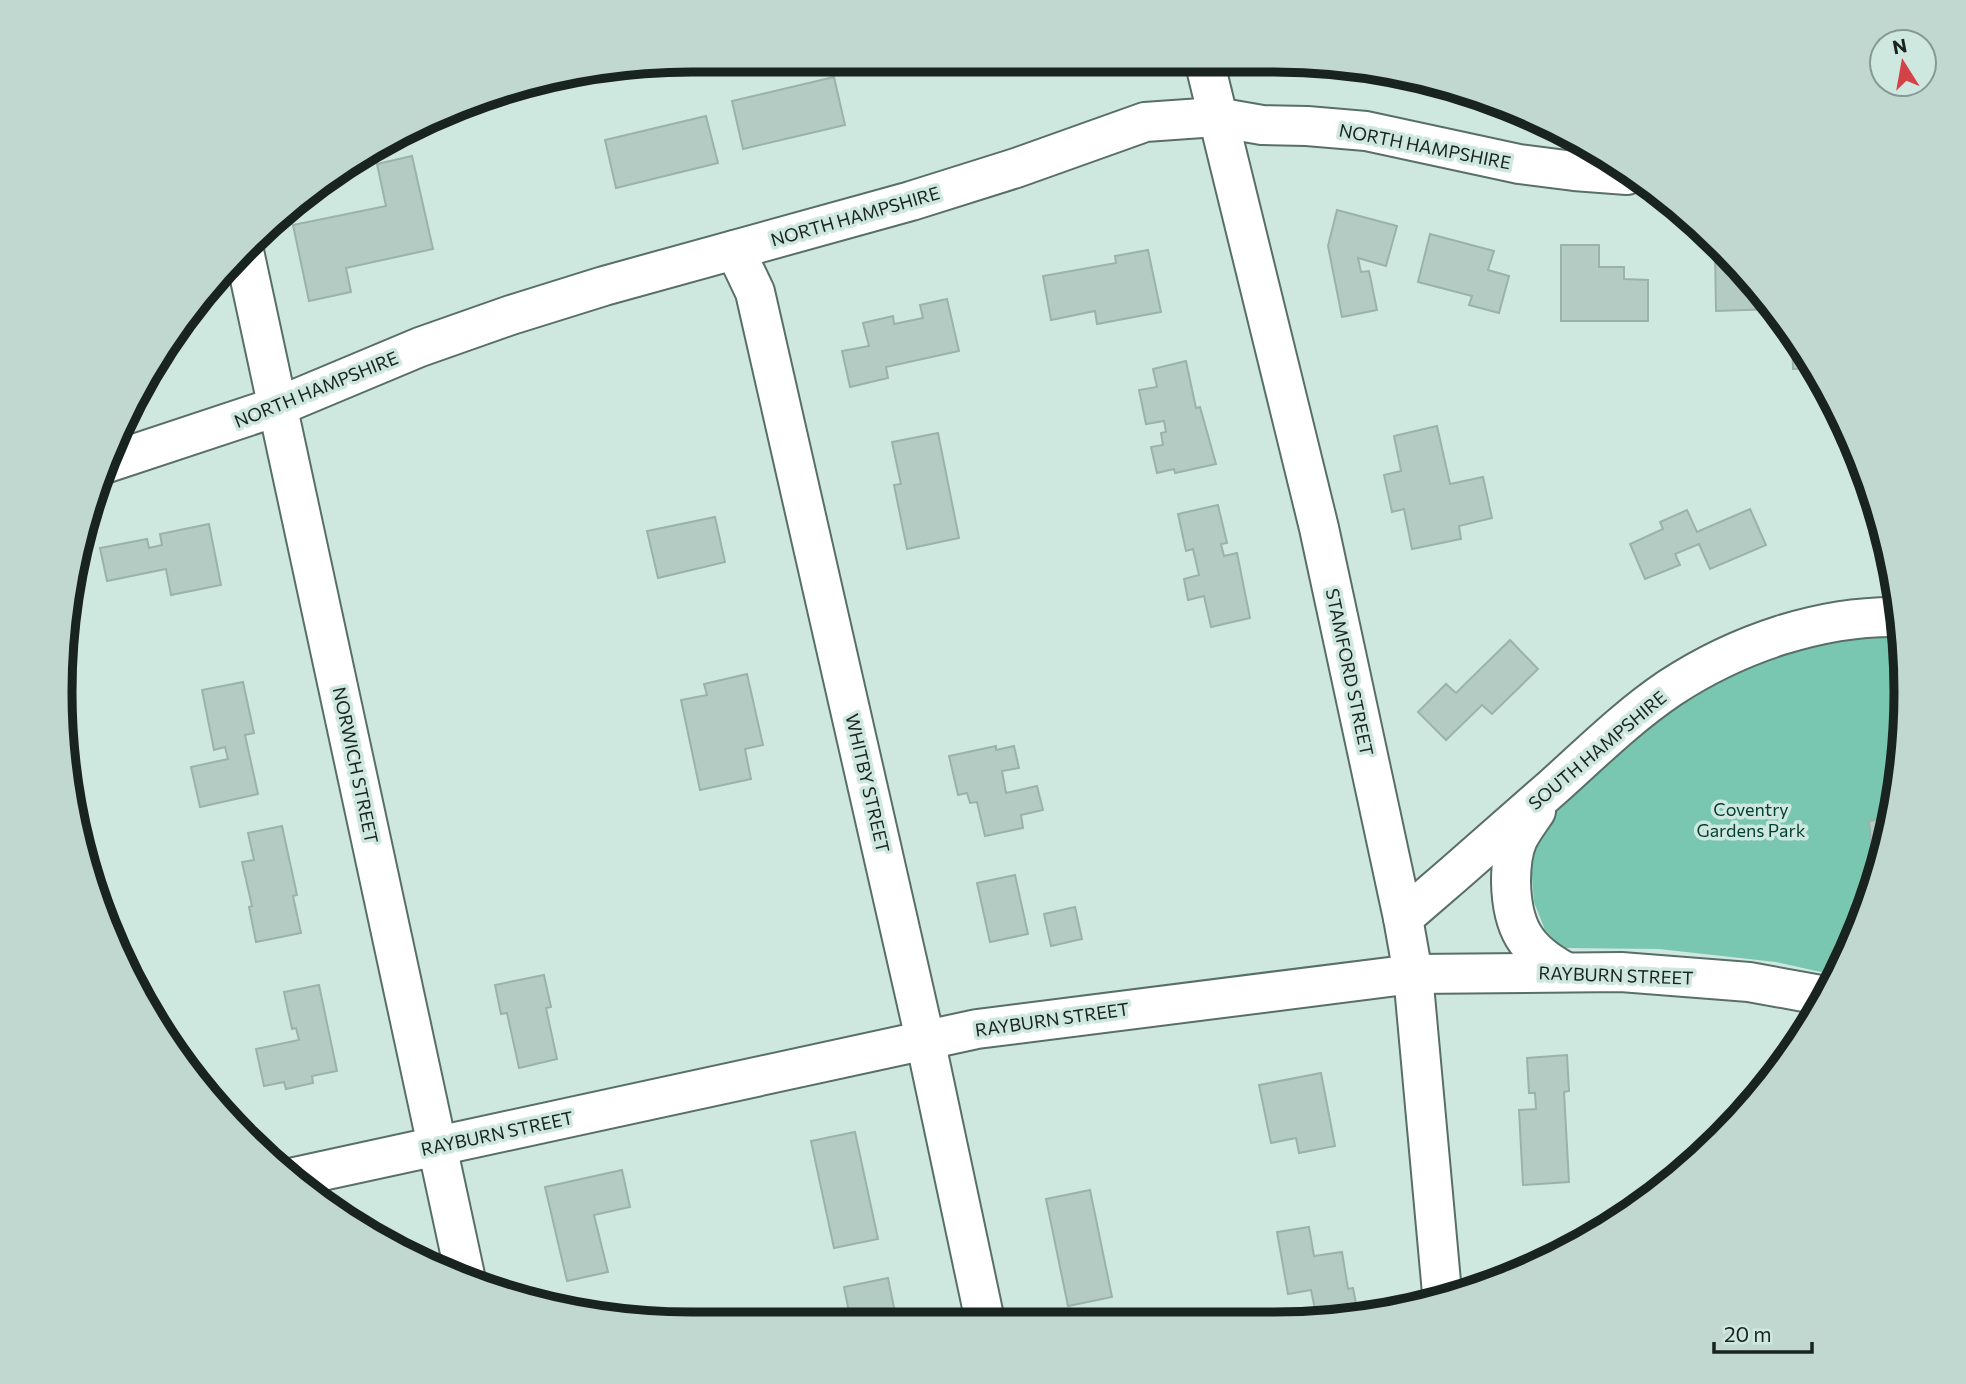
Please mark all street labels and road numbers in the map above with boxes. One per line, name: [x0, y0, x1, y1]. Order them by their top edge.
street label: NORTH HAMPSHIRE: [1337, 119, 1513, 173]
street label: NORTH HAMPSHIRE: [768, 181, 942, 251]
street label: NORTH HAMPSHIRE: [231, 346, 401, 432]
street label: STAMFORD STREET: [1322, 586, 1378, 758]
street label: NORWICH STREET: [329, 685, 383, 845]
street label: SOUTH HAMPSHIRE: [1524, 686, 1670, 814]
street label: WHITBY STREET: [841, 711, 895, 855]
street label: RAYBURN STREET: [1538, 961, 1694, 989]
street label: RAYBURN STREET: [974, 997, 1130, 1041]
street label: RAYBURN STREET: [419, 1106, 575, 1160]

